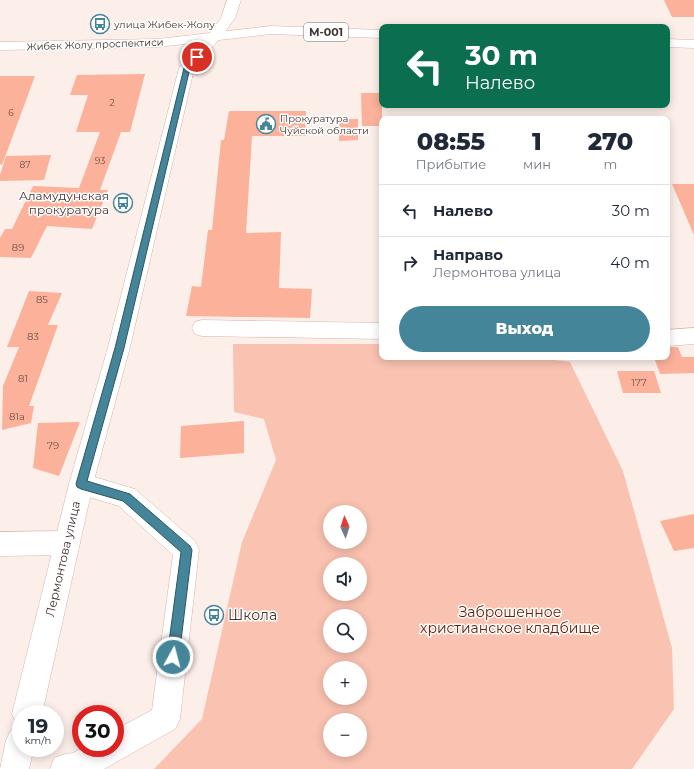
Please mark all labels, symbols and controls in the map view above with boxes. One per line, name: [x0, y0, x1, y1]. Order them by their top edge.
bus stop icon: улица Жибек-Жолу: [89, 13, 111, 35]
place label: улица Жибек-Жолу: [113, 18, 215, 31]
road number: М-001: [304, 23, 348, 41]
street label: Жибек Жолу проспектиси: [26, 36, 164, 53]
text: 30 m: [465, 38, 538, 72]
pin: [180, 40, 214, 74]
icon: left: [399, 40, 451, 92]
icon: arrive: [186, 46, 208, 68]
text: Налево: [465, 72, 535, 94]
house number: 2: [109, 97, 115, 108]
house number: 6: [8, 107, 14, 118]
place label: Прокуратура Чуйской области: [280, 112, 369, 137]
public building icon: Прокуратура Чуйской области: [255, 113, 277, 135]
text: 08:55: [417, 127, 485, 156]
text: 1: [532, 127, 542, 156]
text: 270: [588, 127, 633, 156]
house number: 93: [95, 155, 105, 166]
text: Прибытие: [416, 156, 486, 172]
text: мин: [523, 156, 551, 172]
text: m: [604, 156, 617, 172]
house number: 87: [19, 159, 31, 170]
place label: Аламудунская прокуратура: [19, 188, 109, 217]
bus stop icon: Аламудунская прокуратура: [112, 192, 134, 214]
icon: left: [399, 200, 421, 222]
text: Налево: [433, 201, 493, 220]
text: 30 m: [612, 201, 650, 220]
house number: 89: [12, 241, 24, 254]
text: Направо: [433, 245, 503, 264]
icon: right: [399, 252, 421, 274]
text: 40 m: [610, 253, 650, 272]
text: Лермонтова улица: [433, 264, 561, 280]
house number: 85: [36, 293, 48, 306]
button: Выход: [399, 306, 650, 352]
house number: 83: [27, 330, 39, 343]
house number: 81: [18, 372, 28, 385]
house number: 177: [631, 376, 647, 389]
house number: 81а: [9, 410, 25, 423]
house number: 79: [47, 439, 59, 452]
street label: Лермонтова улица: [42, 500, 83, 618]
north arrow: [323, 505, 367, 549]
map controls: [323, 505, 367, 757]
button: sound: [323, 557, 367, 601]
park label: Заброшенное христианское кладбище: [420, 603, 600, 637]
bus stop icon: Школа: [203, 604, 225, 626]
place label: Школа: [228, 606, 277, 624]
button: search: [323, 609, 367, 653]
position arrow: [152, 636, 194, 678]
button: +: [323, 661, 367, 705]
speed limit sign: 30: [72, 705, 124, 757]
button: −: [323, 713, 367, 757]
text: 19: [28, 714, 48, 738]
text: km/h: [25, 734, 51, 747]

